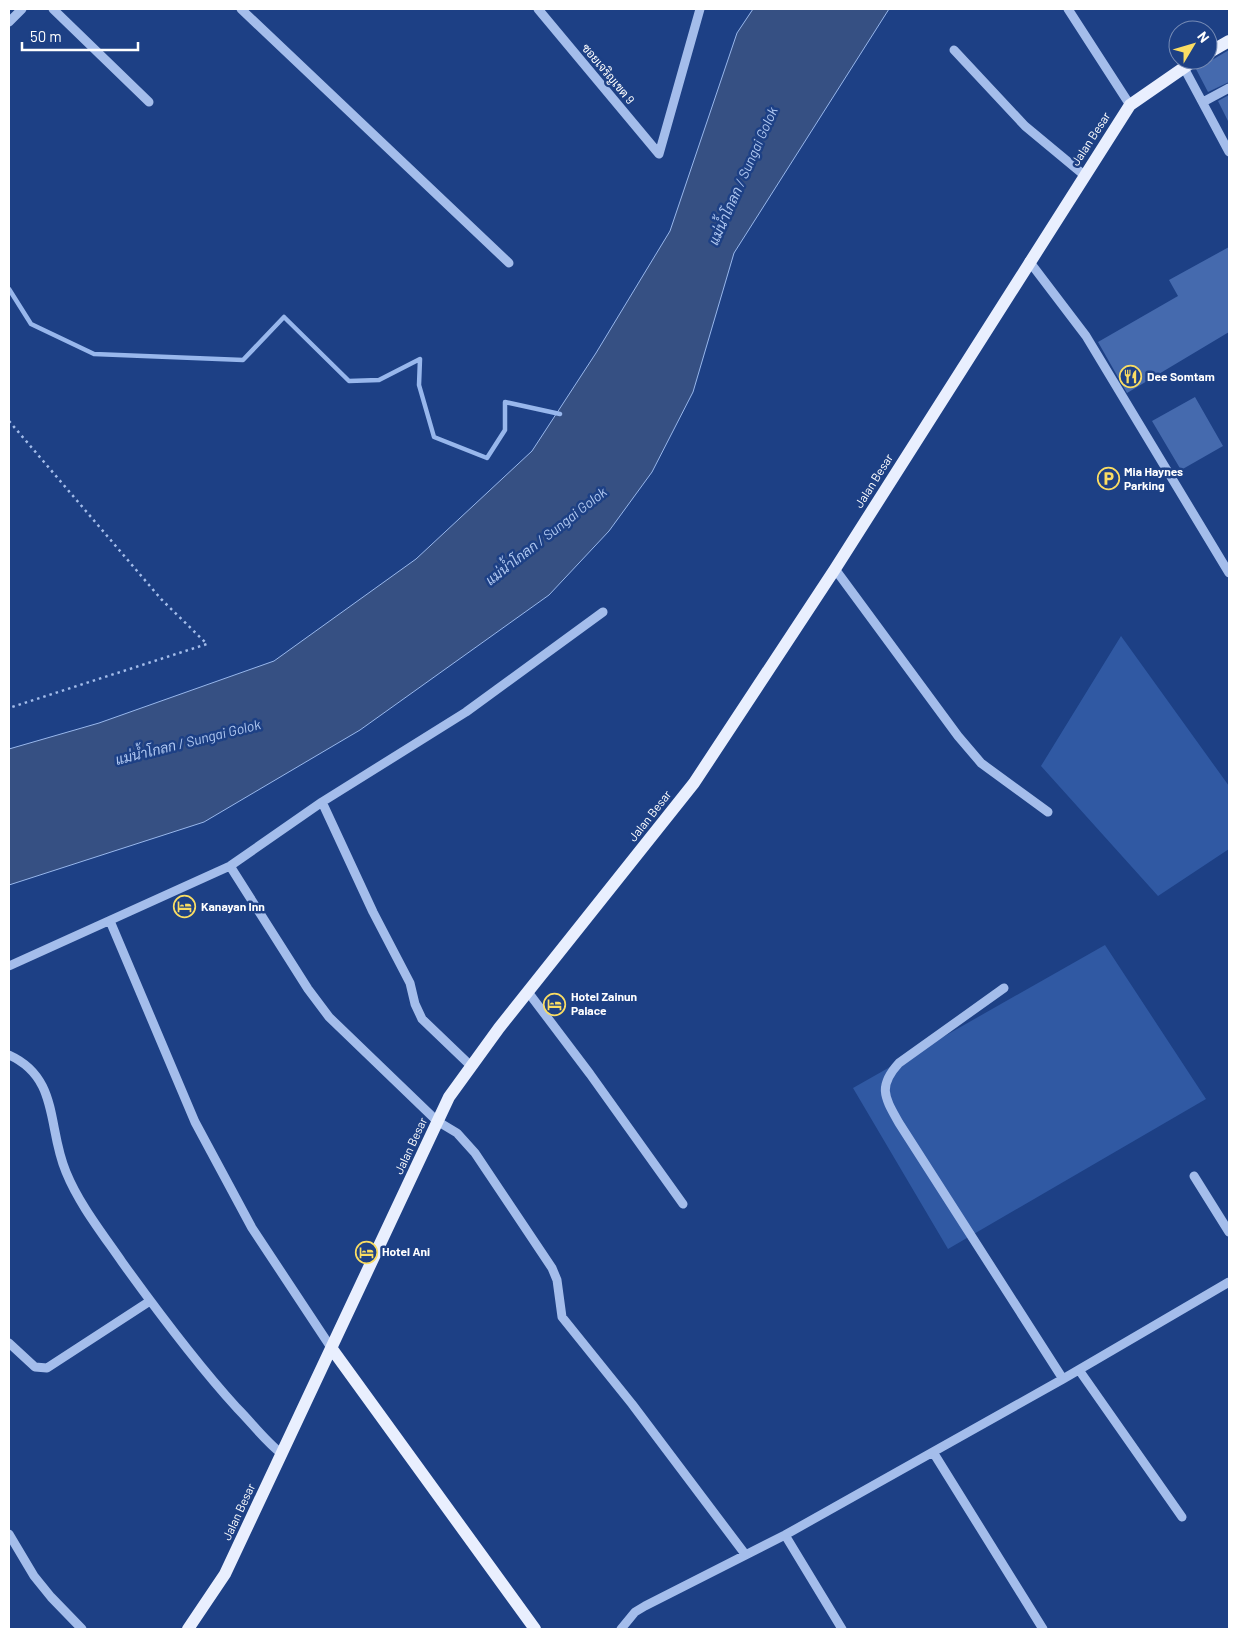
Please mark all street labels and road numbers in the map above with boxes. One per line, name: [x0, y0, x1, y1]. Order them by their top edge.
street label: ซอยเจริญเขต 9: [579, 40, 638, 107]
street label: Jalan Besar: [1068, 109, 1113, 168]
street label: Jalan Besar: [851, 450, 896, 510]
street label: Jalan Besar: [625, 787, 674, 844]
street label: Jalan Besar: [391, 1114, 430, 1176]
street label: Jalan Besar: [219, 1480, 258, 1542]

